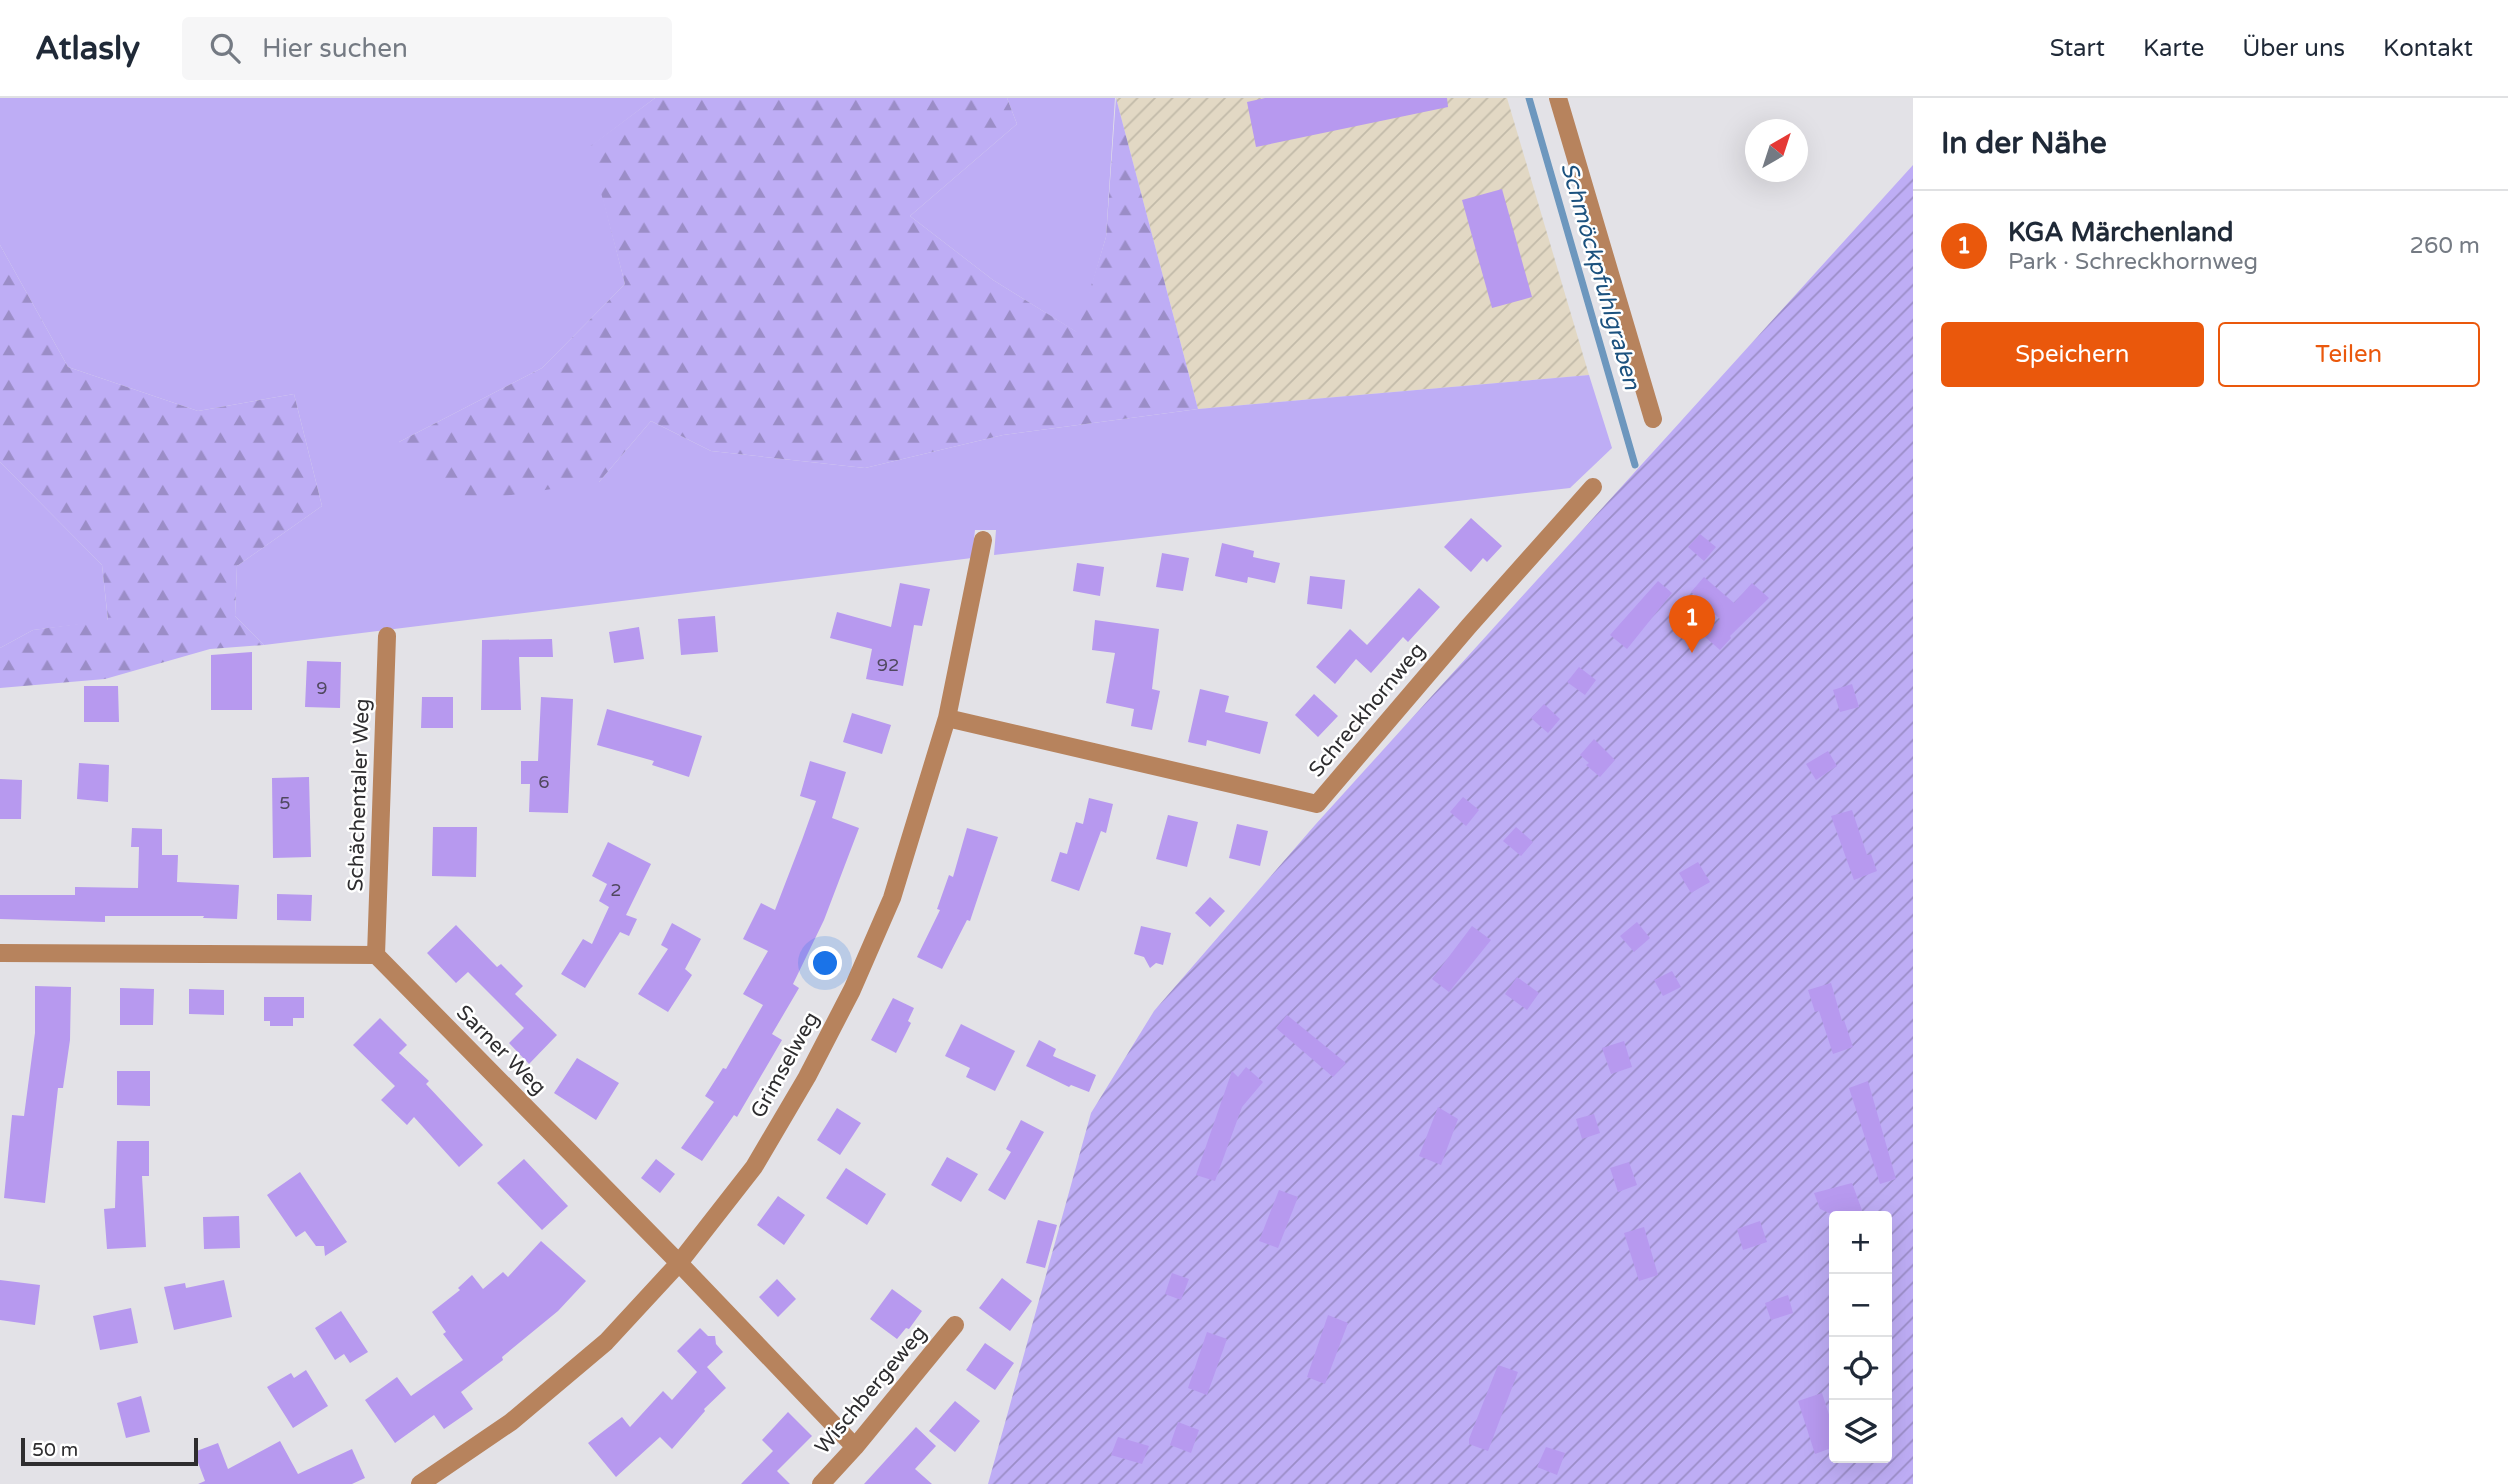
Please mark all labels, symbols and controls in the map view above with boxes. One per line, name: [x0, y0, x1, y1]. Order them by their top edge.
search box: [182, 17, 672, 80]
text: Atlasly: [35, 29, 140, 68]
icon: search: [206, 29, 244, 67]
text: Hier suchen: [262, 33, 408, 64]
text: Start: [2050, 34, 2105, 63]
text: Karte: [2143, 34, 2204, 63]
text: Über uns: [2242, 34, 2345, 63]
text: Kontakt: [2383, 34, 2473, 63]
north arrow: [1745, 119, 1808, 182]
text: In der Nähe: [1941, 125, 2107, 162]
water label: Schmöckpfuhlgraben: [1554, 159, 1646, 394]
text: KGA Märchenland: [2008, 217, 2233, 248]
text: 1: [1957, 232, 1971, 260]
text: 260 m: [2410, 232, 2480, 260]
text: Park · Schreckhornweg: [2008, 248, 2258, 276]
button: Speichern: [1941, 322, 2204, 387]
button: Teilen: [2218, 322, 2480, 387]
pin: 1: [1669, 595, 1715, 653]
street label: Schreckhornweg: [1304, 638, 1430, 782]
house number: 92: [877, 654, 899, 676]
house number: 9: [316, 677, 328, 699]
street label: Schächentaler Weg: [343, 698, 375, 892]
house number: 6: [538, 771, 550, 793]
house number: 5: [279, 792, 291, 814]
house number: 2: [610, 879, 622, 901]
your location: [808, 946, 842, 980]
street label: Sarner Weg: [451, 1000, 551, 1100]
street label: Grimselweg: [746, 1008, 824, 1122]
map controls: [1829, 1211, 1892, 1463]
button: +: [1829, 1211, 1892, 1274]
button: −: [1829, 1274, 1892, 1337]
street label: Wischbergeweg: [810, 1321, 932, 1459]
button: locate: [1829, 1337, 1892, 1400]
button: layers: [1829, 1400, 1892, 1463]
scale bar: [21, 1435, 198, 1467]
text: 50 m: [32, 1439, 78, 1461]

